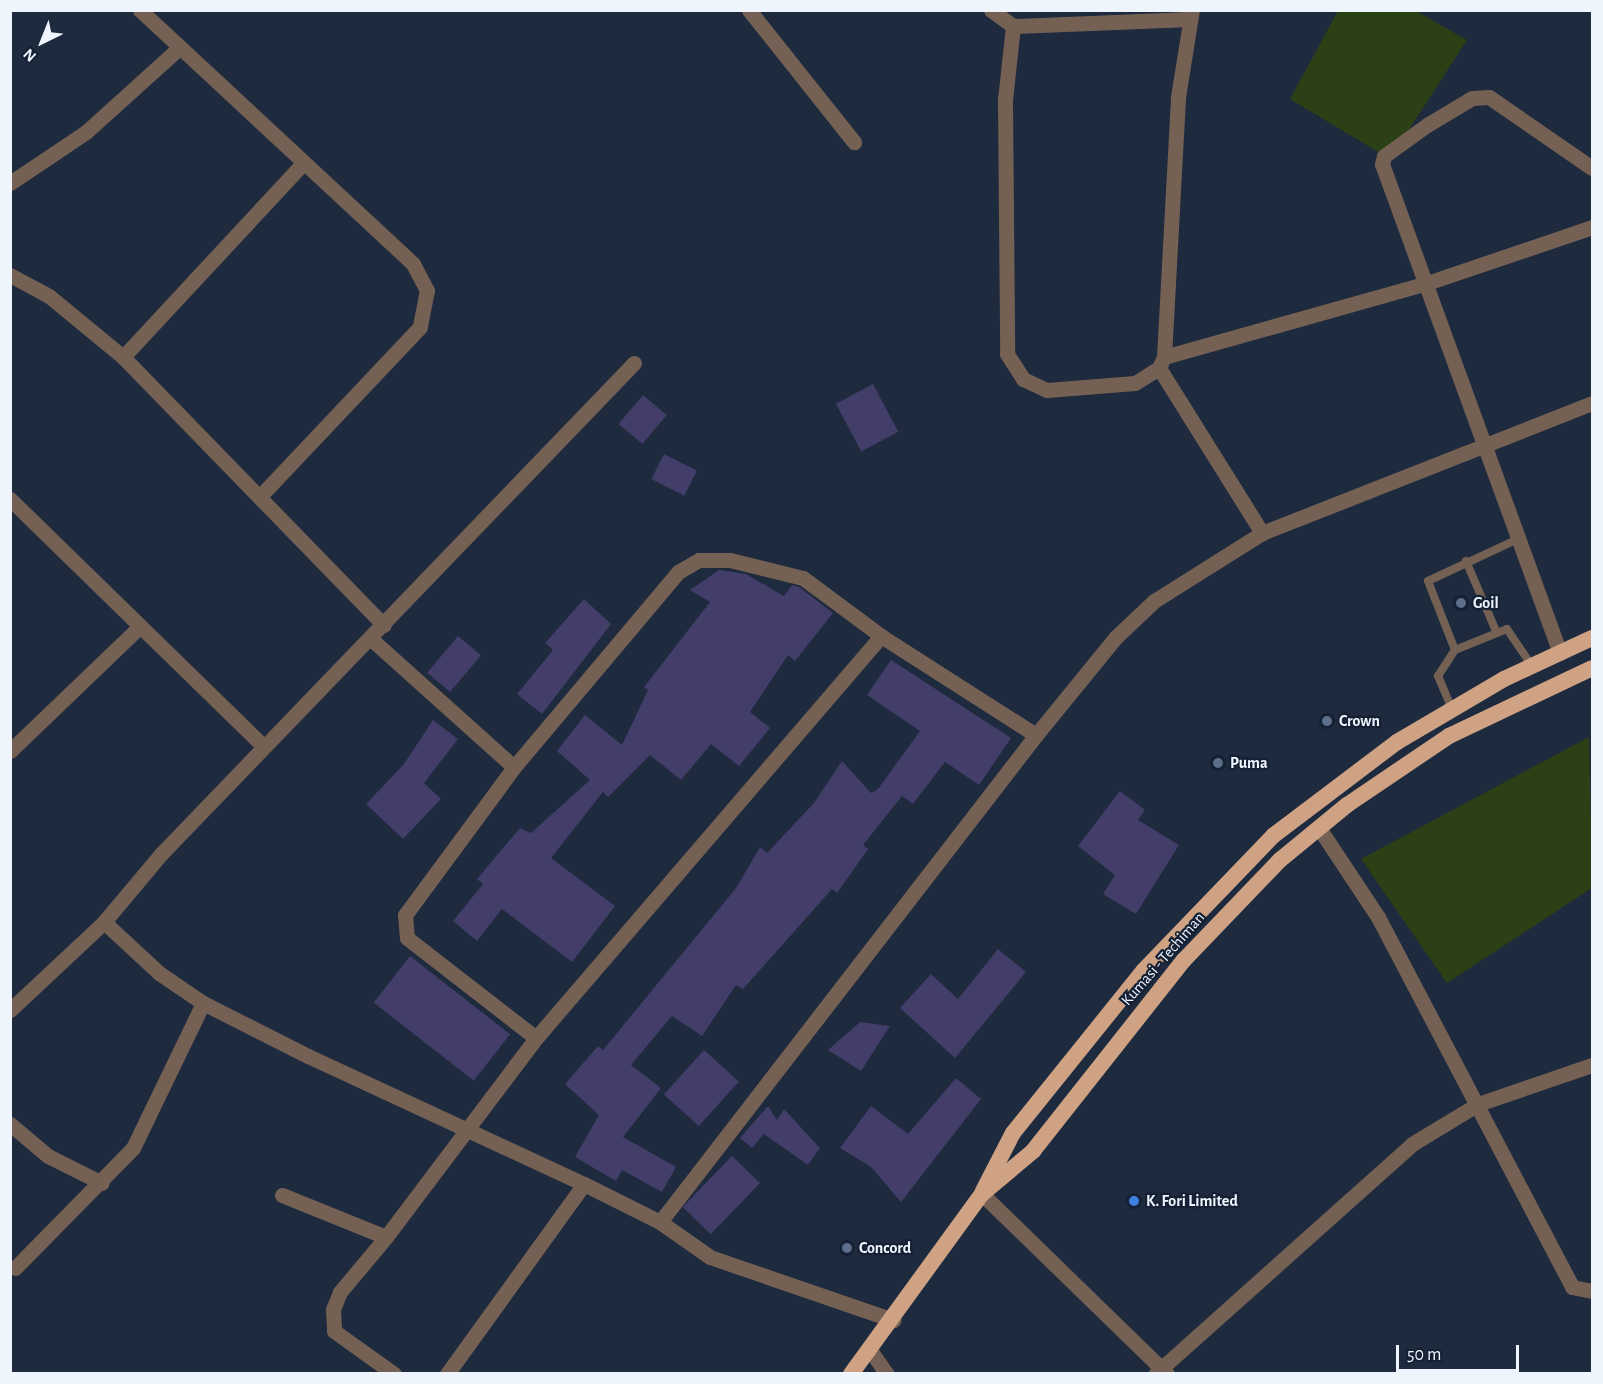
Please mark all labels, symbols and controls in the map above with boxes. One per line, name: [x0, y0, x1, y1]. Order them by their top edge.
north arrow: [12, 12, 72, 72]
text: N: [20, 46, 39, 65]
place label: Goil: [1473, 593, 1499, 613]
marker: Goil: [1454, 596, 1468, 610]
place label: Crown: [1339, 711, 1380, 731]
marker: Crown: [1320, 714, 1334, 728]
place label: Puma: [1230, 753, 1268, 773]
marker: Puma: [1211, 756, 1225, 770]
street label: Kumasi - Techiman: [1117, 908, 1209, 1010]
place label: K. Fori Limited: [1146, 1191, 1238, 1211]
marker: K. Fori Limited: [1127, 1194, 1141, 1208]
place label: Concord: [859, 1238, 911, 1258]
marker: Concord: [840, 1241, 854, 1255]
scale bar: [1399, 1333, 1522, 1371]
text: 50 m: [1407, 1346, 1441, 1364]

